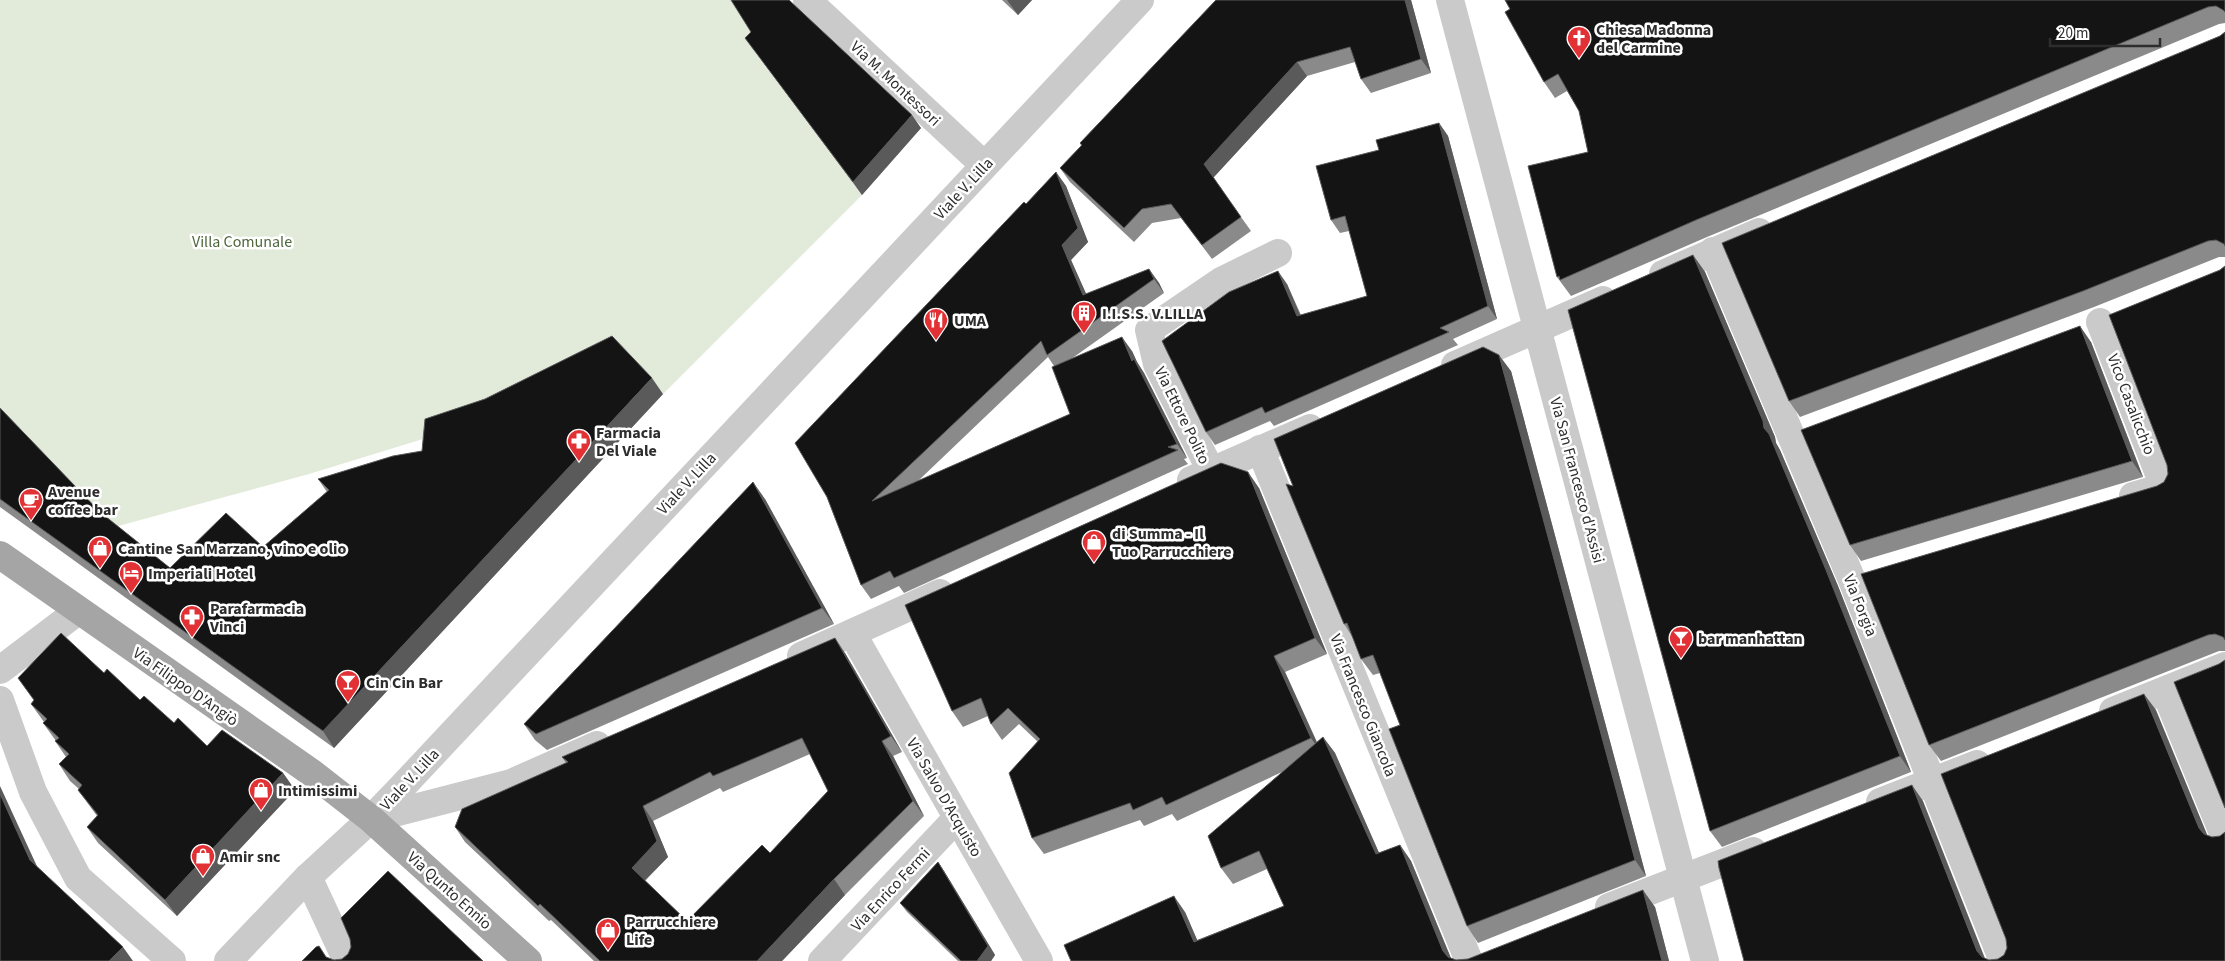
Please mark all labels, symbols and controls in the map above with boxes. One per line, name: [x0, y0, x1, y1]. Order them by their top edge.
scale bar: [2050, 15, 2160, 47]
place label: Chiesa Madonna del Carmine: [1596, 19, 1711, 59]
text: 20 m: [2058, 23, 2088, 44]
church icon: Chiesa Madonna del Carmine: [1566, 25, 1592, 59]
street label: Via M. Montessori: [845, 36, 945, 131]
street label: Viale V. Lilla: [929, 153, 998, 225]
park label: Villa Comunale: [192, 231, 292, 253]
building icon: I.I.S.S. V.LILLA: [1071, 300, 1097, 334]
place label: I.I.S.S. V.LILLA: [1102, 303, 1204, 325]
restaurant icon: UMA: [923, 307, 949, 341]
place label: UMA: [954, 310, 987, 332]
street label: Vico Casalicchio: [2102, 351, 2160, 458]
street label: Via Ettore Polito: [1149, 363, 1215, 468]
street label: Via San Francesco d'Assisi: [1544, 395, 1610, 566]
place label: Farmacia Del Viale: [596, 422, 661, 462]
pharmacy icon: Farmacia Del Viale: [566, 428, 592, 462]
street label: Viale V. Lilla: [652, 448, 721, 520]
place label: Avenue coffee bar: [47, 481, 118, 521]
cafe icon: Avenue coffee bar: [18, 487, 44, 521]
place label: di Summa - Il Tuo Parrucchiere: [1112, 523, 1232, 563]
shop icon: di Summa - Il Tuo Parrucchiere: [1081, 529, 1107, 563]
shop icon: Cantine San Marzano, vino e olio: [87, 535, 113, 569]
place label: Cantine San Marzano, vino e olio: [118, 538, 346, 560]
hotel icon: Imperiali Hotel: [118, 560, 144, 594]
place label: Imperiali Hotel: [148, 563, 254, 585]
street label: Via Forgia: [1838, 571, 1882, 640]
place label: Parafarmacia Vinci: [209, 598, 304, 638]
pharmacy icon: Parafarmacia Vinci: [179, 604, 205, 638]
bar icon: bar manhattan: [1668, 625, 1694, 659]
place label: bar manhattan: [1698, 628, 1803, 650]
street label: Via Francesco Giancola: [1324, 631, 1402, 780]
street label: Via Filippo D'Angiò: [128, 642, 243, 731]
bar icon: Cin Cin Bar: [335, 669, 361, 703]
place label: Cin Cin Bar: [366, 672, 443, 694]
street label: Via Salvo D'Acquisto: [901, 734, 987, 861]
street label: Viale V. Lilla: [375, 744, 444, 816]
shop icon: Intimissimi: [248, 777, 274, 811]
place label: Intimissimi: [278, 780, 357, 802]
shop icon: Amir snc: [190, 843, 216, 877]
street label: Via Enrico Fermi: [846, 843, 935, 936]
place label: Amir snc: [219, 846, 281, 868]
street label: Via Qunto Ennio: [402, 847, 497, 935]
place label: Parrucchiere Life: [626, 911, 716, 951]
shop icon: Parrucchiere Life: [595, 917, 621, 951]

